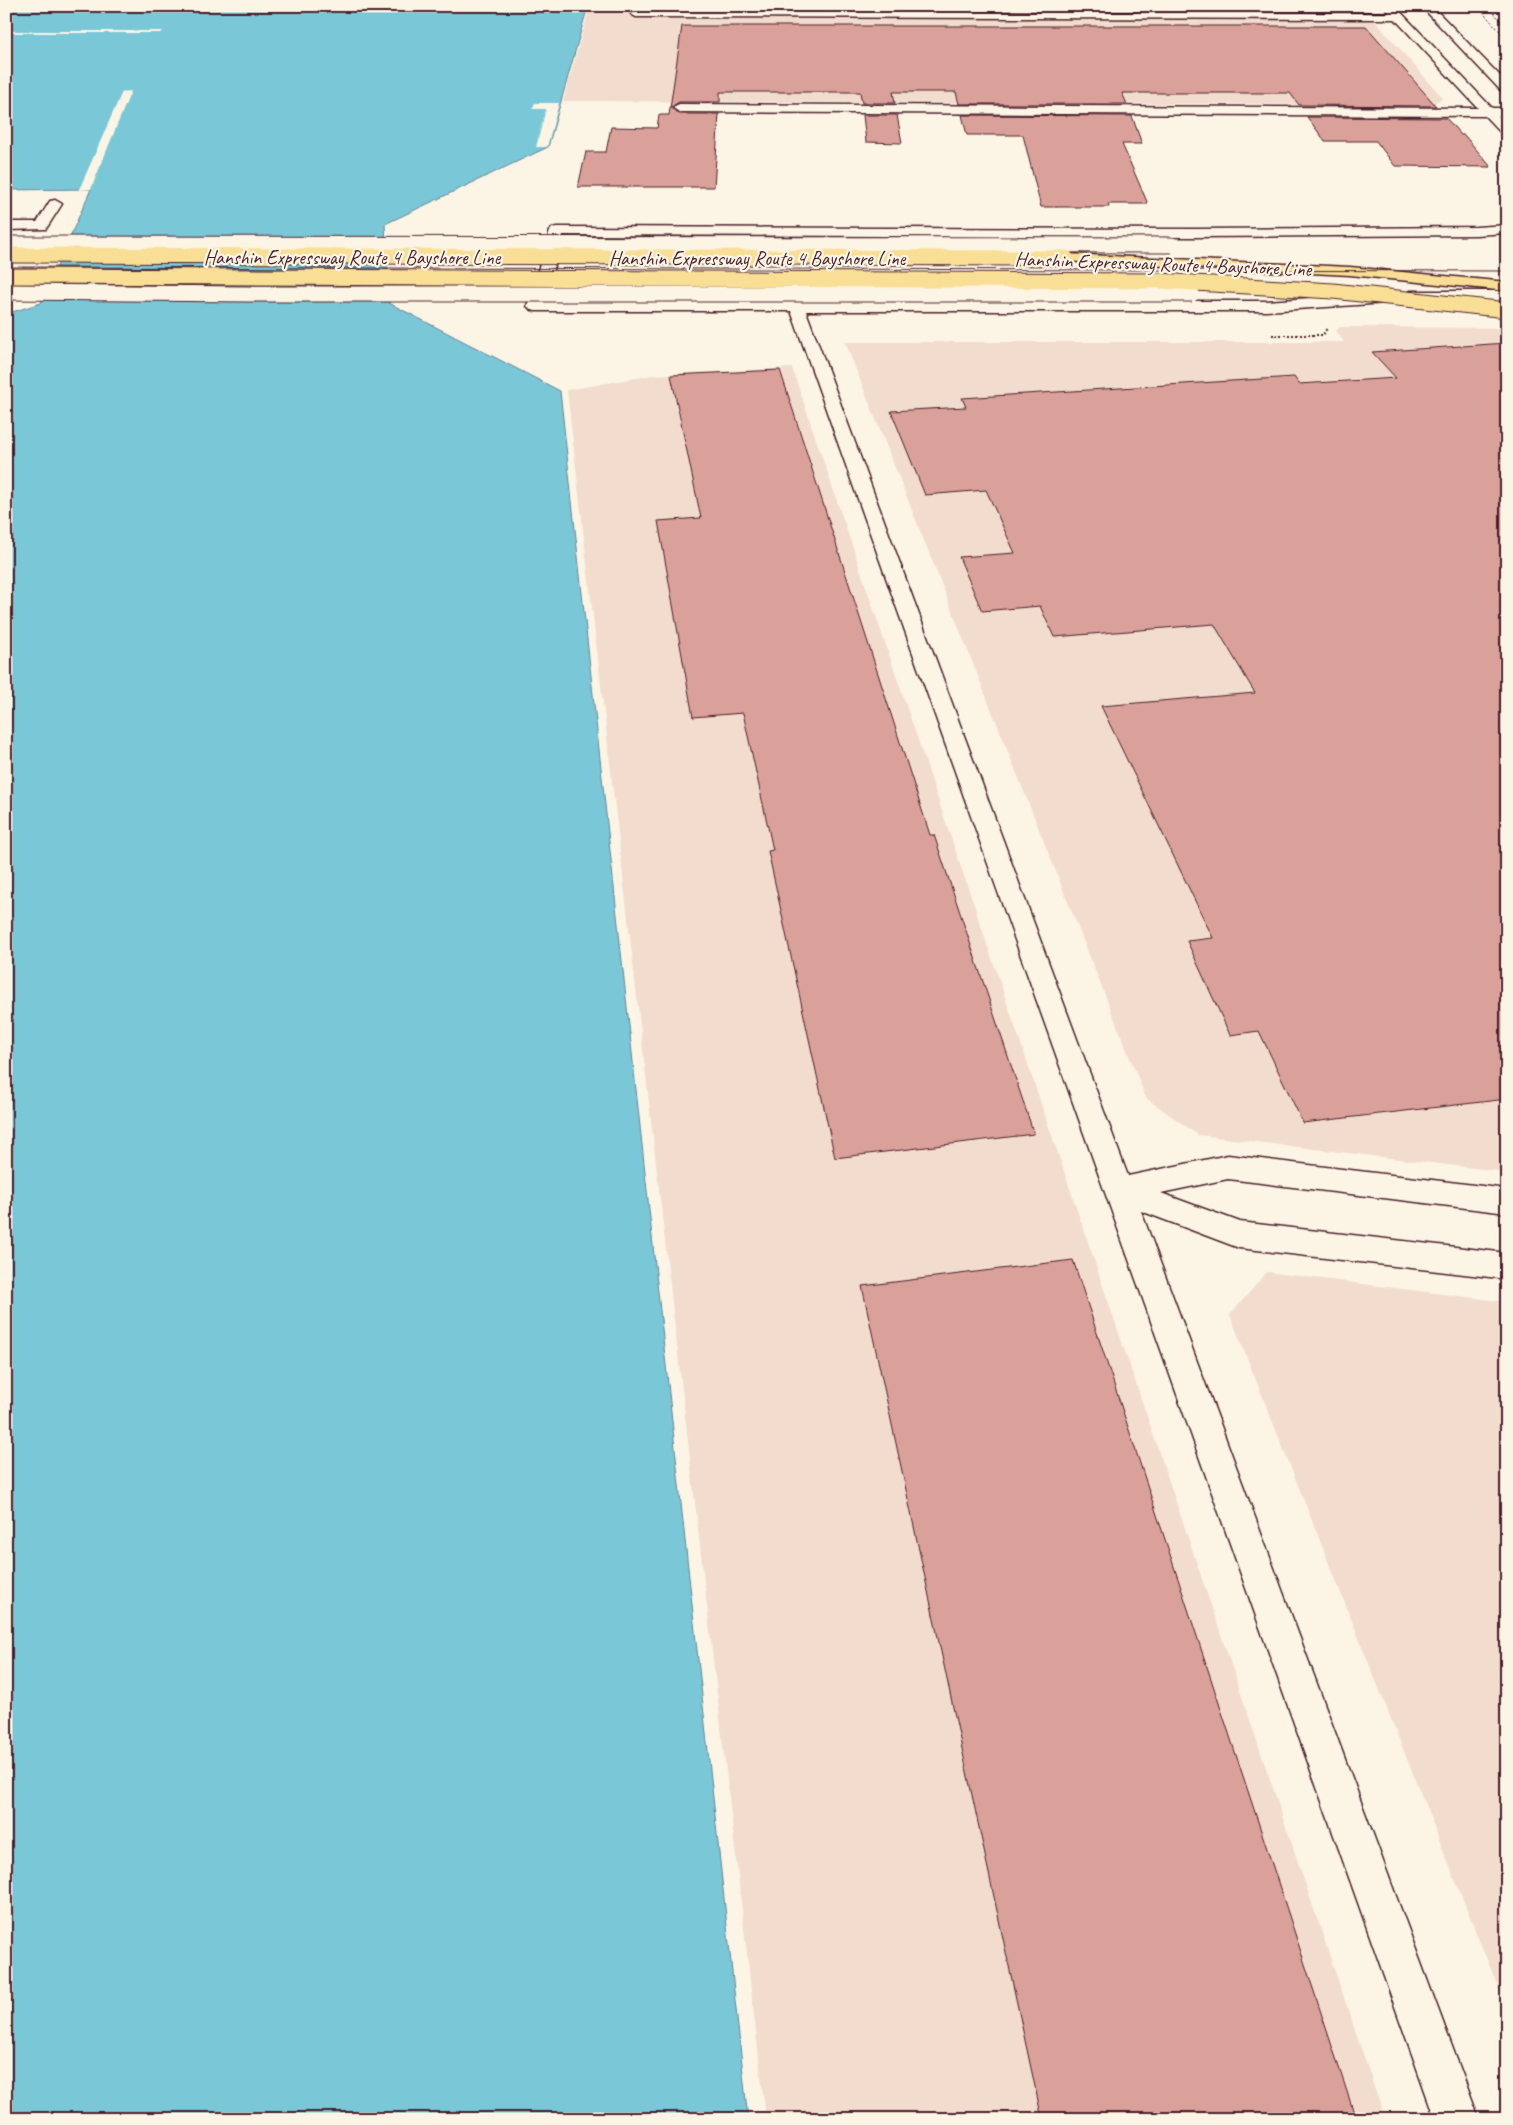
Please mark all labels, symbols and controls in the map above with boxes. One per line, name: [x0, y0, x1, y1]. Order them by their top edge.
street label: Hanshin Expressway Route 4 Bayshore Line: [204, 245, 502, 270]
street label: Hanshin Expressway Route 4 Bayshore Line: [609, 246, 907, 271]
street label: Hanshin Expressway Route 4 Bayshore Line: [1014, 246, 1313, 282]

